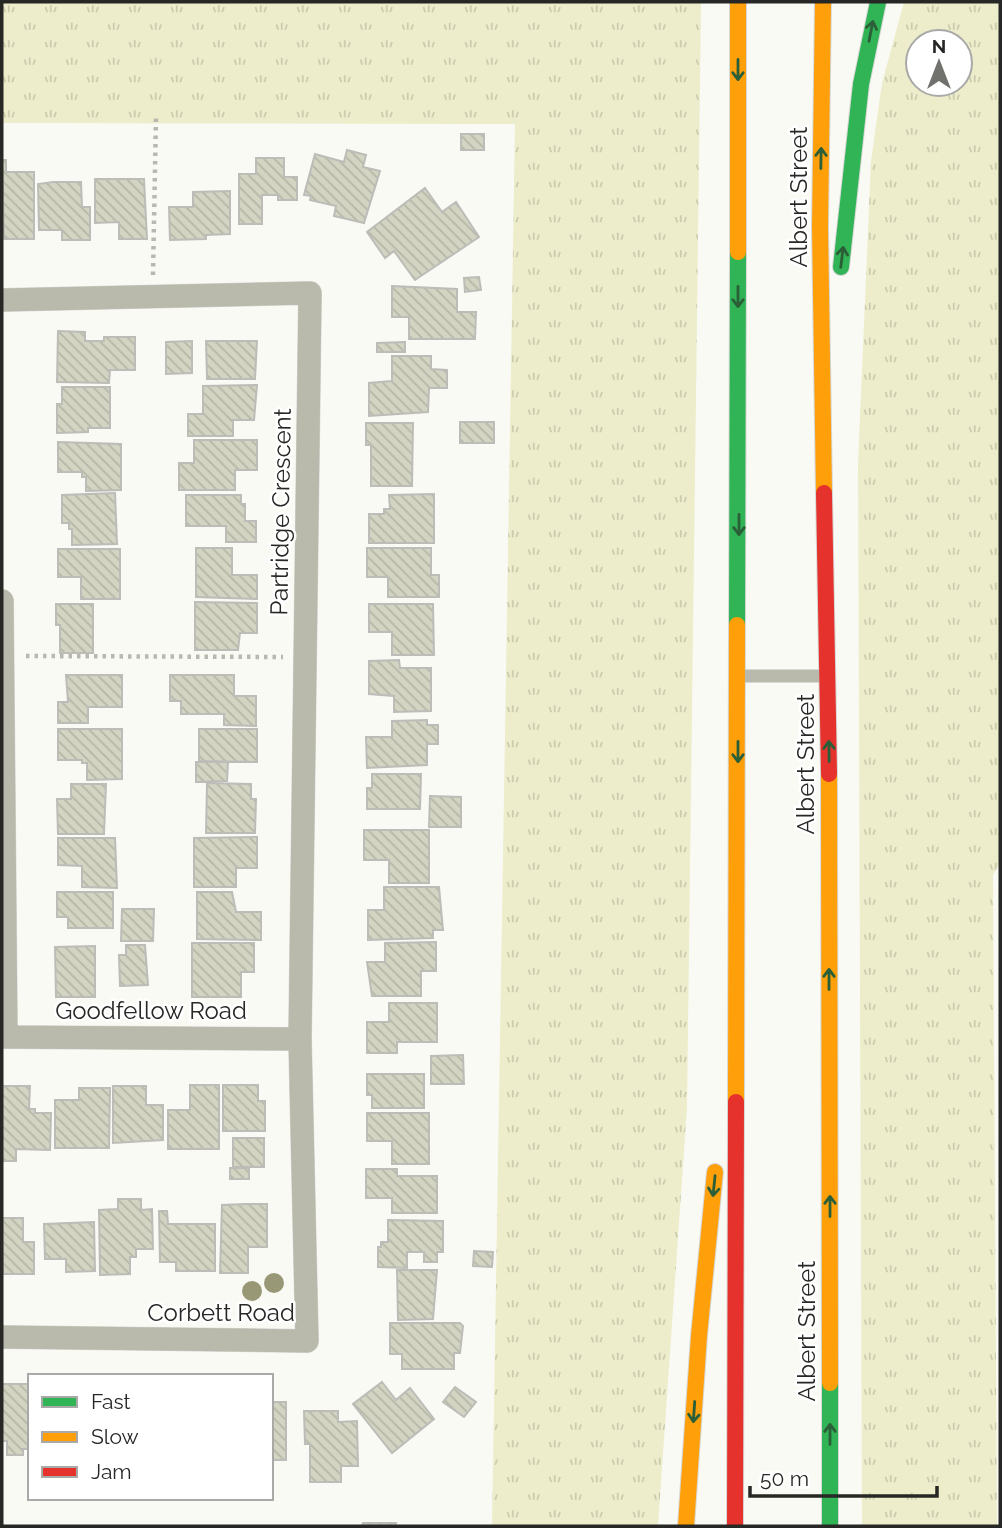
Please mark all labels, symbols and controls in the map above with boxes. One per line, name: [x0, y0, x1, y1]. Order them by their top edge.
one-way arrow: [865, 20, 879, 43]
north arrow: [904, 28, 974, 98]
text: N: [932, 35, 946, 57]
one-way arrow: [731, 58, 745, 81]
street label: Albert Street: [784, 127, 813, 267]
one-way arrow: [814, 147, 828, 170]
one-way arrow: [836, 246, 849, 269]
one-way arrow: [731, 286, 745, 309]
street label: Partridge Crescent: [264, 408, 297, 616]
one-way arrow: [732, 513, 746, 536]
street label: Albert Street: [791, 694, 820, 834]
one-way arrow: [822, 740, 836, 763]
one-way arrow: [731, 741, 745, 764]
one-way arrow: [823, 967, 836, 990]
street label: Goodfellow Road: [55, 996, 247, 1025]
one-way arrow: [707, 1174, 720, 1196]
one-way arrow: [823, 1195, 837, 1218]
street label: Albert Street: [792, 1261, 821, 1401]
street label: Corbett Road: [147, 1298, 295, 1327]
legend: [28, 1374, 273, 1500]
text: Fast: [91, 1389, 131, 1414]
one-way arrow: [687, 1400, 700, 1423]
one-way arrow: [823, 1422, 837, 1445]
text: Slow: [91, 1424, 139, 1449]
scale bar: [750, 1454, 937, 1498]
text: Jam: [91, 1459, 132, 1484]
text: 50 m: [760, 1466, 809, 1491]

